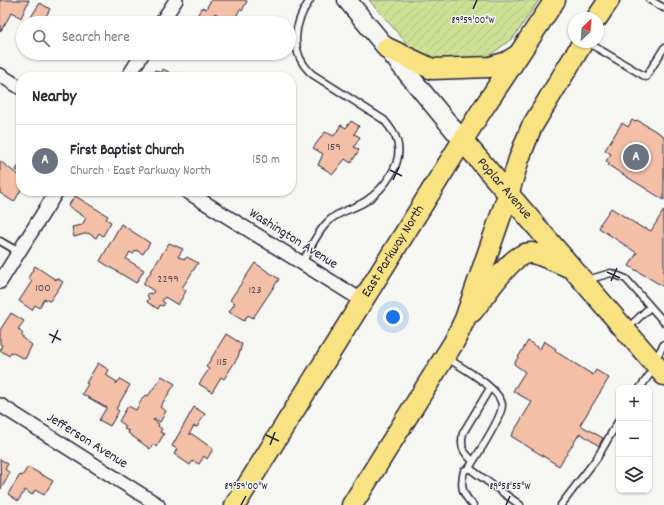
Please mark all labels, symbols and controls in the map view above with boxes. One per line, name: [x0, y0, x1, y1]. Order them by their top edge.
north arrow: [568, 12, 604, 48]
text: 89°59'00"W: [451, 14, 495, 28]
search box: [16, 16, 296, 60]
icon: search: [30, 27, 52, 49]
text: Search here: [62, 27, 130, 49]
text: Nearby: [32, 86, 76, 110]
house number: 159: [327, 139, 341, 156]
text: First Baptist Church: [70, 140, 184, 162]
pin: A: [623, 142, 649, 172]
text: A: [41, 151, 49, 170]
text: 150 m: [252, 151, 280, 170]
street label: Poplar Avenue: [472, 154, 536, 224]
text: Church · East Parkway North: [70, 162, 211, 181]
street label: East Parkway North: [357, 201, 430, 301]
street label: Washington Avenue: [245, 204, 341, 274]
house number: 2299: [157, 271, 179, 288]
house number: 100: [35, 280, 51, 297]
house number: 123: [248, 282, 262, 299]
your location: [383, 307, 403, 327]
house number: 115: [217, 354, 227, 371]
map controls: [616, 385, 652, 493]
button: +: [616, 385, 652, 421]
street label: Jefferson Avenue: [43, 408, 131, 474]
button: −: [616, 421, 652, 457]
button: layers: [616, 457, 652, 493]
text: 89°59'00"W: [224, 480, 268, 494]
text: 89°58'55"W: [490, 480, 531, 494]

